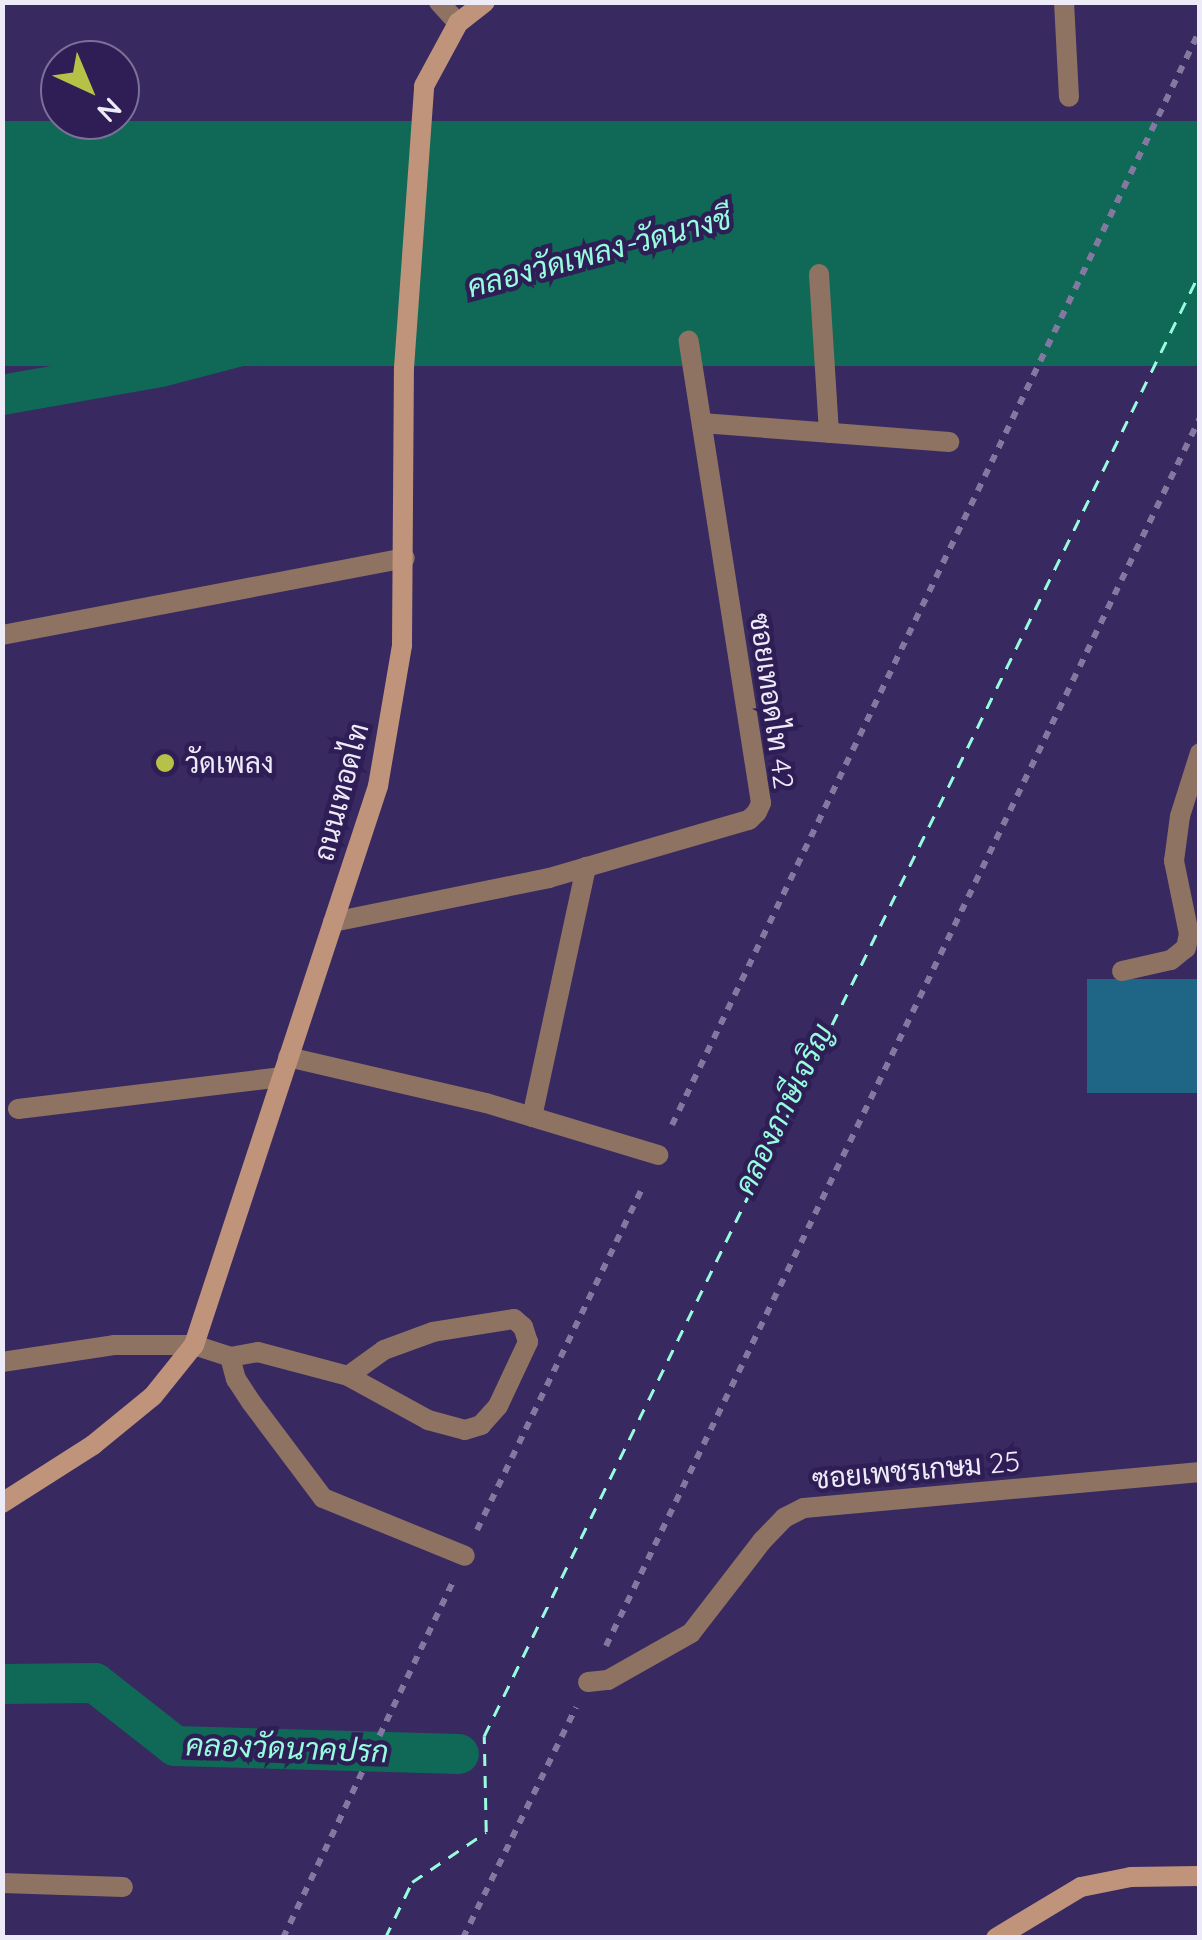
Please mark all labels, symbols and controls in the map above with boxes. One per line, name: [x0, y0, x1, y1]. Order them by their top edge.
north arrow: [40, 40, 140, 140]
text: N: [90, 91, 129, 130]
water label: คลองวัดเพลง-วัดนางชี: [463, 199, 735, 305]
street label: ซอยเทอดไท 42: [743, 611, 801, 791]
street label: ถนนเทอดไท: [306, 719, 376, 865]
place label: วัดเพลง: [185, 746, 274, 780]
marker: วัดเพลง: [154, 752, 176, 774]
water label: คลองภาษีเจริญ: [726, 1018, 840, 1200]
street label: ซอยเพชรเกษม 25: [811, 1444, 1021, 1496]
water label: คลองวัดนาคปรก: [185, 1726, 389, 1770]

